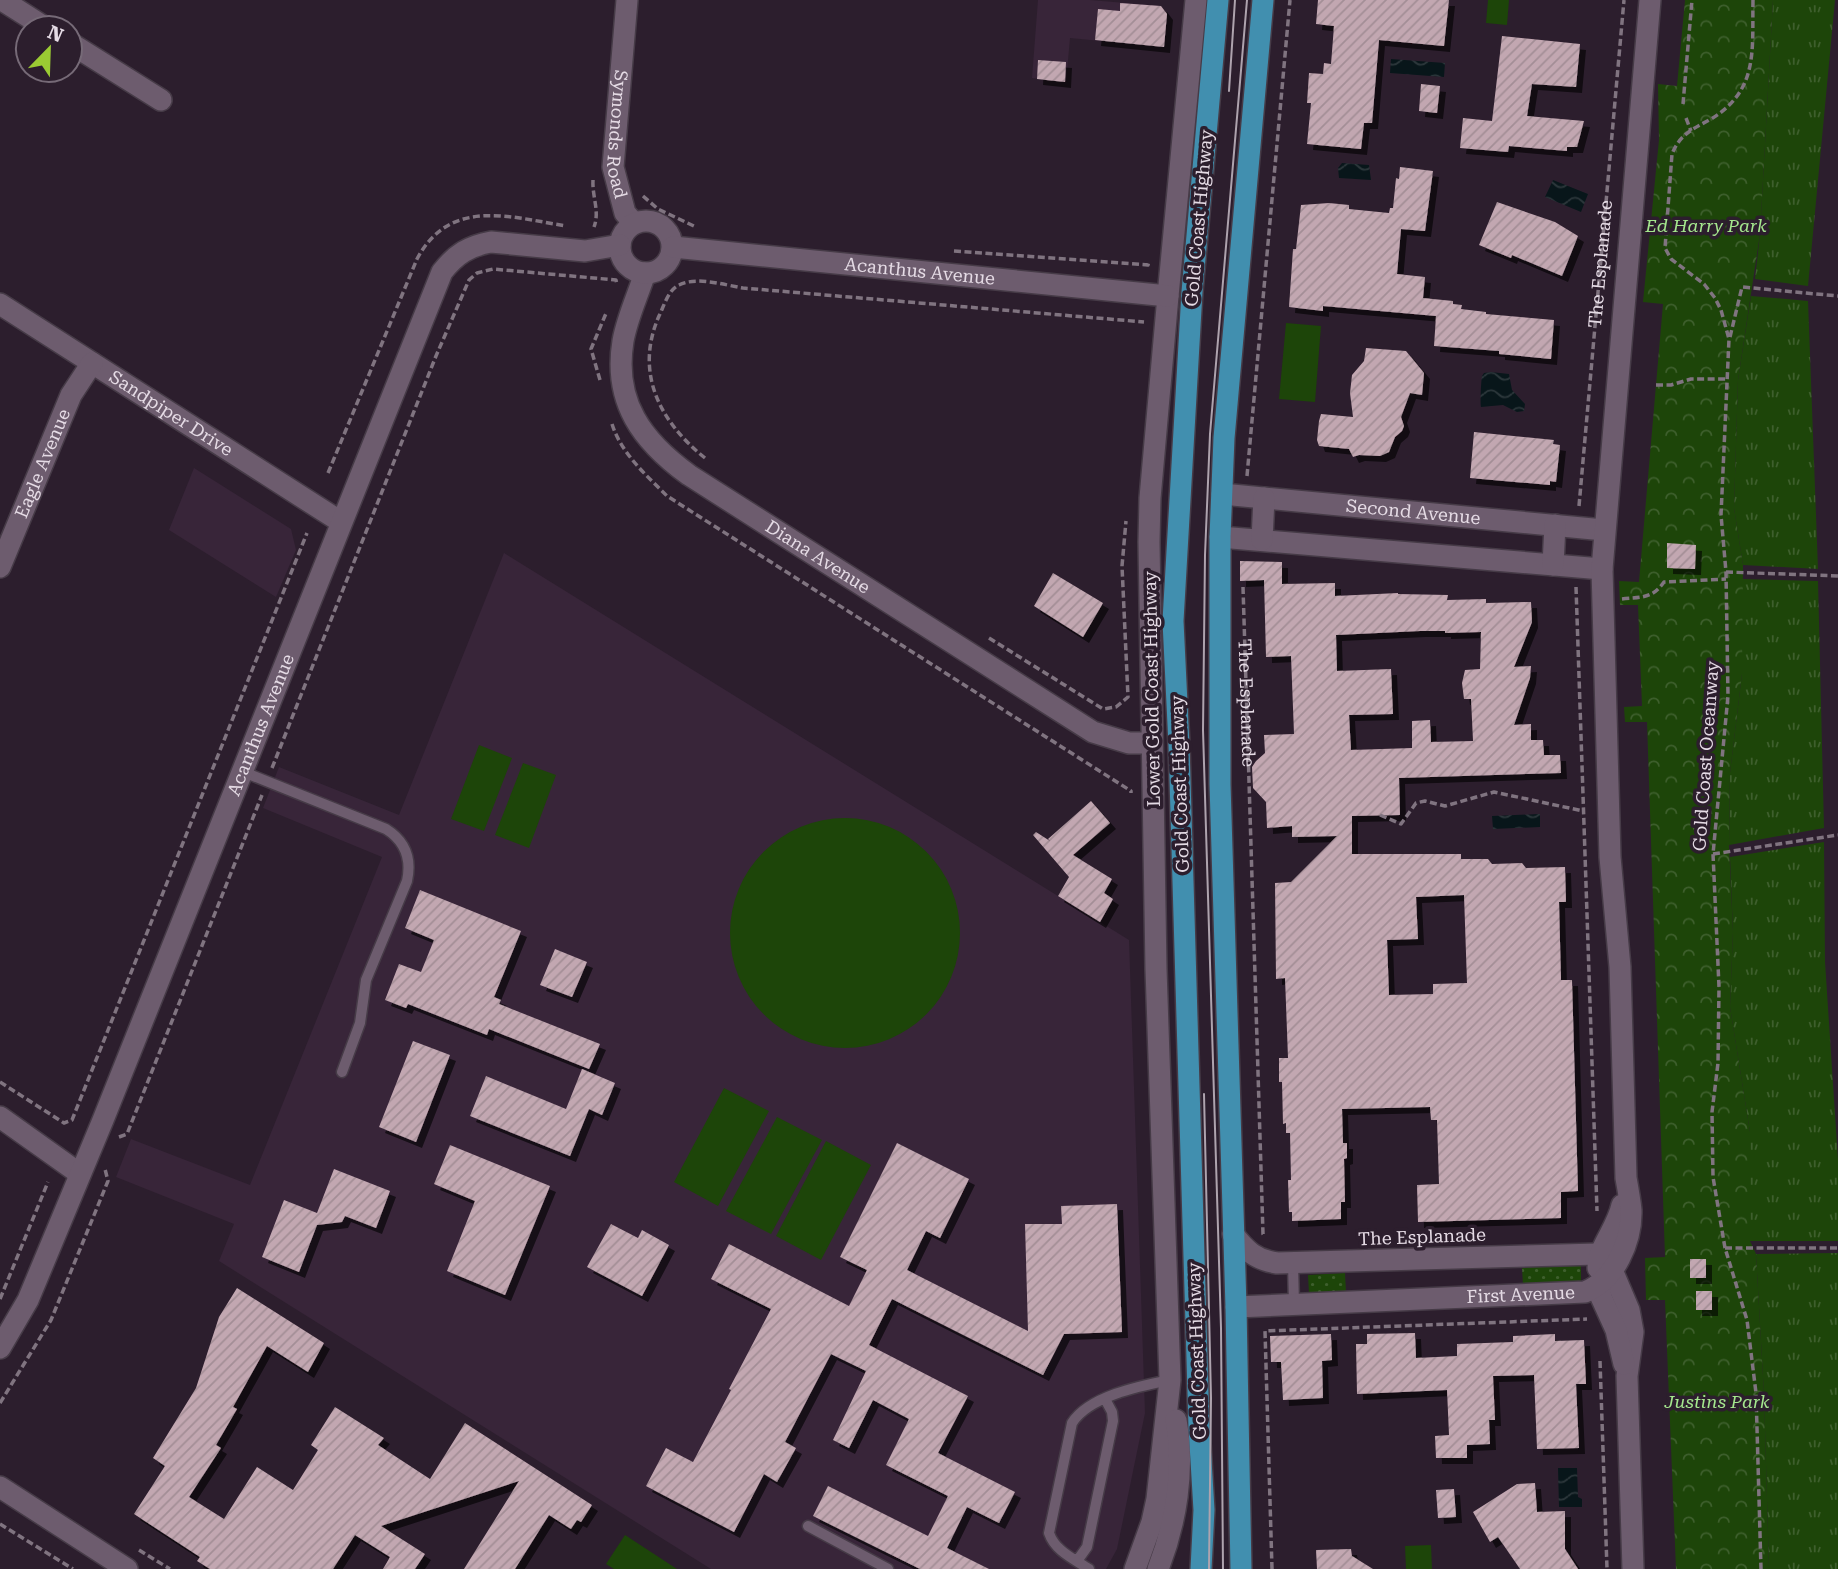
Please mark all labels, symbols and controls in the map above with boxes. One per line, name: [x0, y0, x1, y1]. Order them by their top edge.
north arrow: [14, 14, 84, 84]
text: N: [44, 20, 67, 47]
street label: Symonds Road: [603, 69, 632, 201]
street label: Gold Coast Highway: [1180, 128, 1217, 307]
street label: The Esplanade: [1584, 199, 1616, 329]
park label: Ed Harry Park: [1644, 215, 1767, 236]
street label: Acanthus Avenue: [844, 253, 996, 289]
street label: Sandpiper Drive: [106, 366, 237, 460]
street label: Eagle Avenue: [10, 405, 74, 521]
street label: Second Avenue: [1345, 495, 1481, 528]
street label: Diana Avenue: [762, 515, 874, 598]
street label: Lower Gold Coast Highway: [1139, 571, 1164, 807]
street label: The Esplanade: [1235, 639, 1260, 767]
street label: Acanthus Avenue: [223, 651, 298, 799]
street label: Gold Coast Oceanway: [1688, 660, 1723, 852]
street label: Gold Coast Highway: [1166, 695, 1193, 873]
street label: The Esplanade: [1358, 1224, 1486, 1249]
street label: Gold Coast Highway: [1183, 1262, 1210, 1440]
street label: First Avenue: [1466, 1281, 1575, 1307]
park label: Justins Park: [1663, 1391, 1770, 1412]

